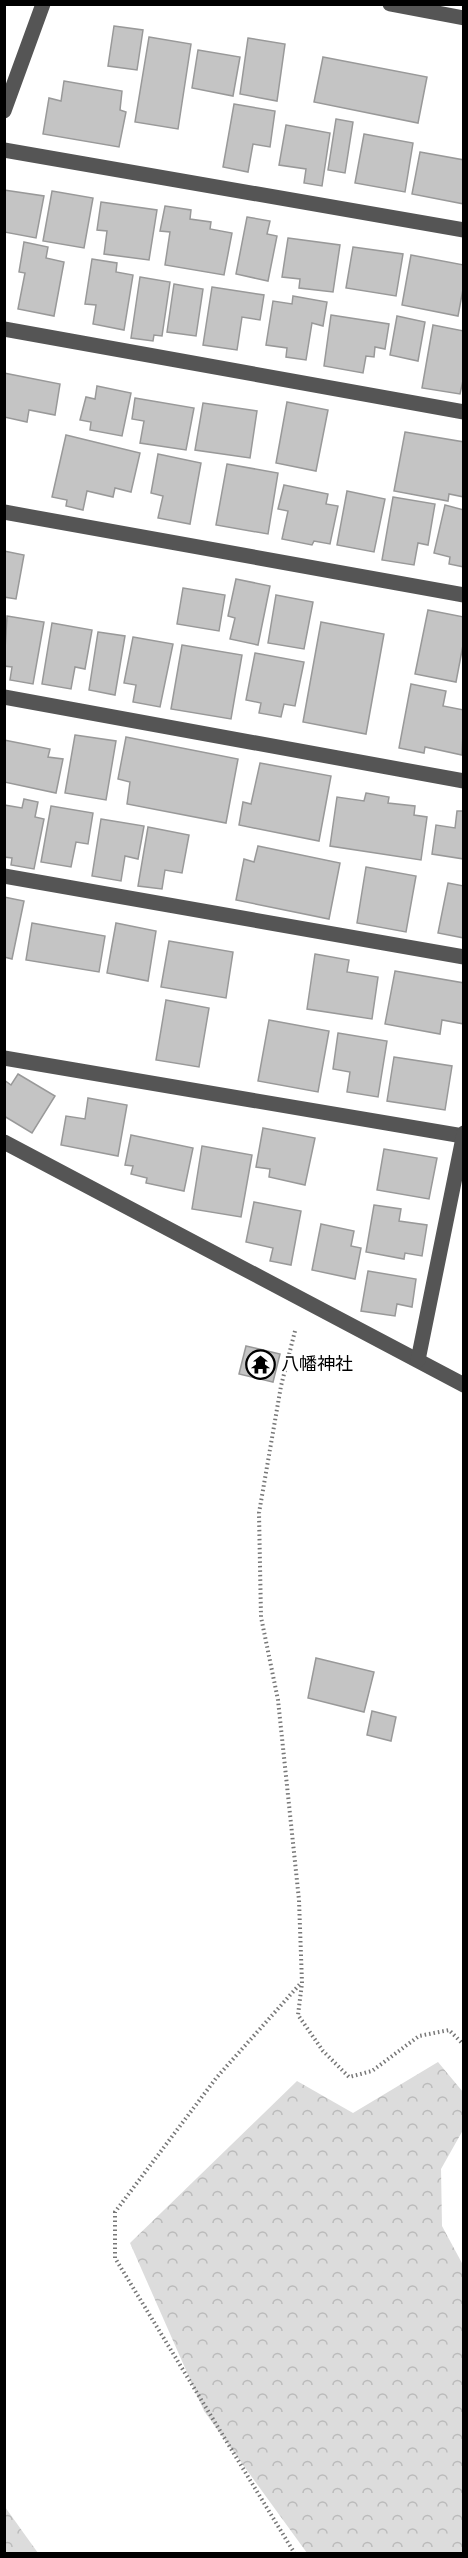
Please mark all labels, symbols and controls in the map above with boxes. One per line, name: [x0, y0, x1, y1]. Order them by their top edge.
temple icon: 八幡神社: [244, 1348, 276, 1380]
place label: 八幡神社: [281, 1353, 353, 1375]

